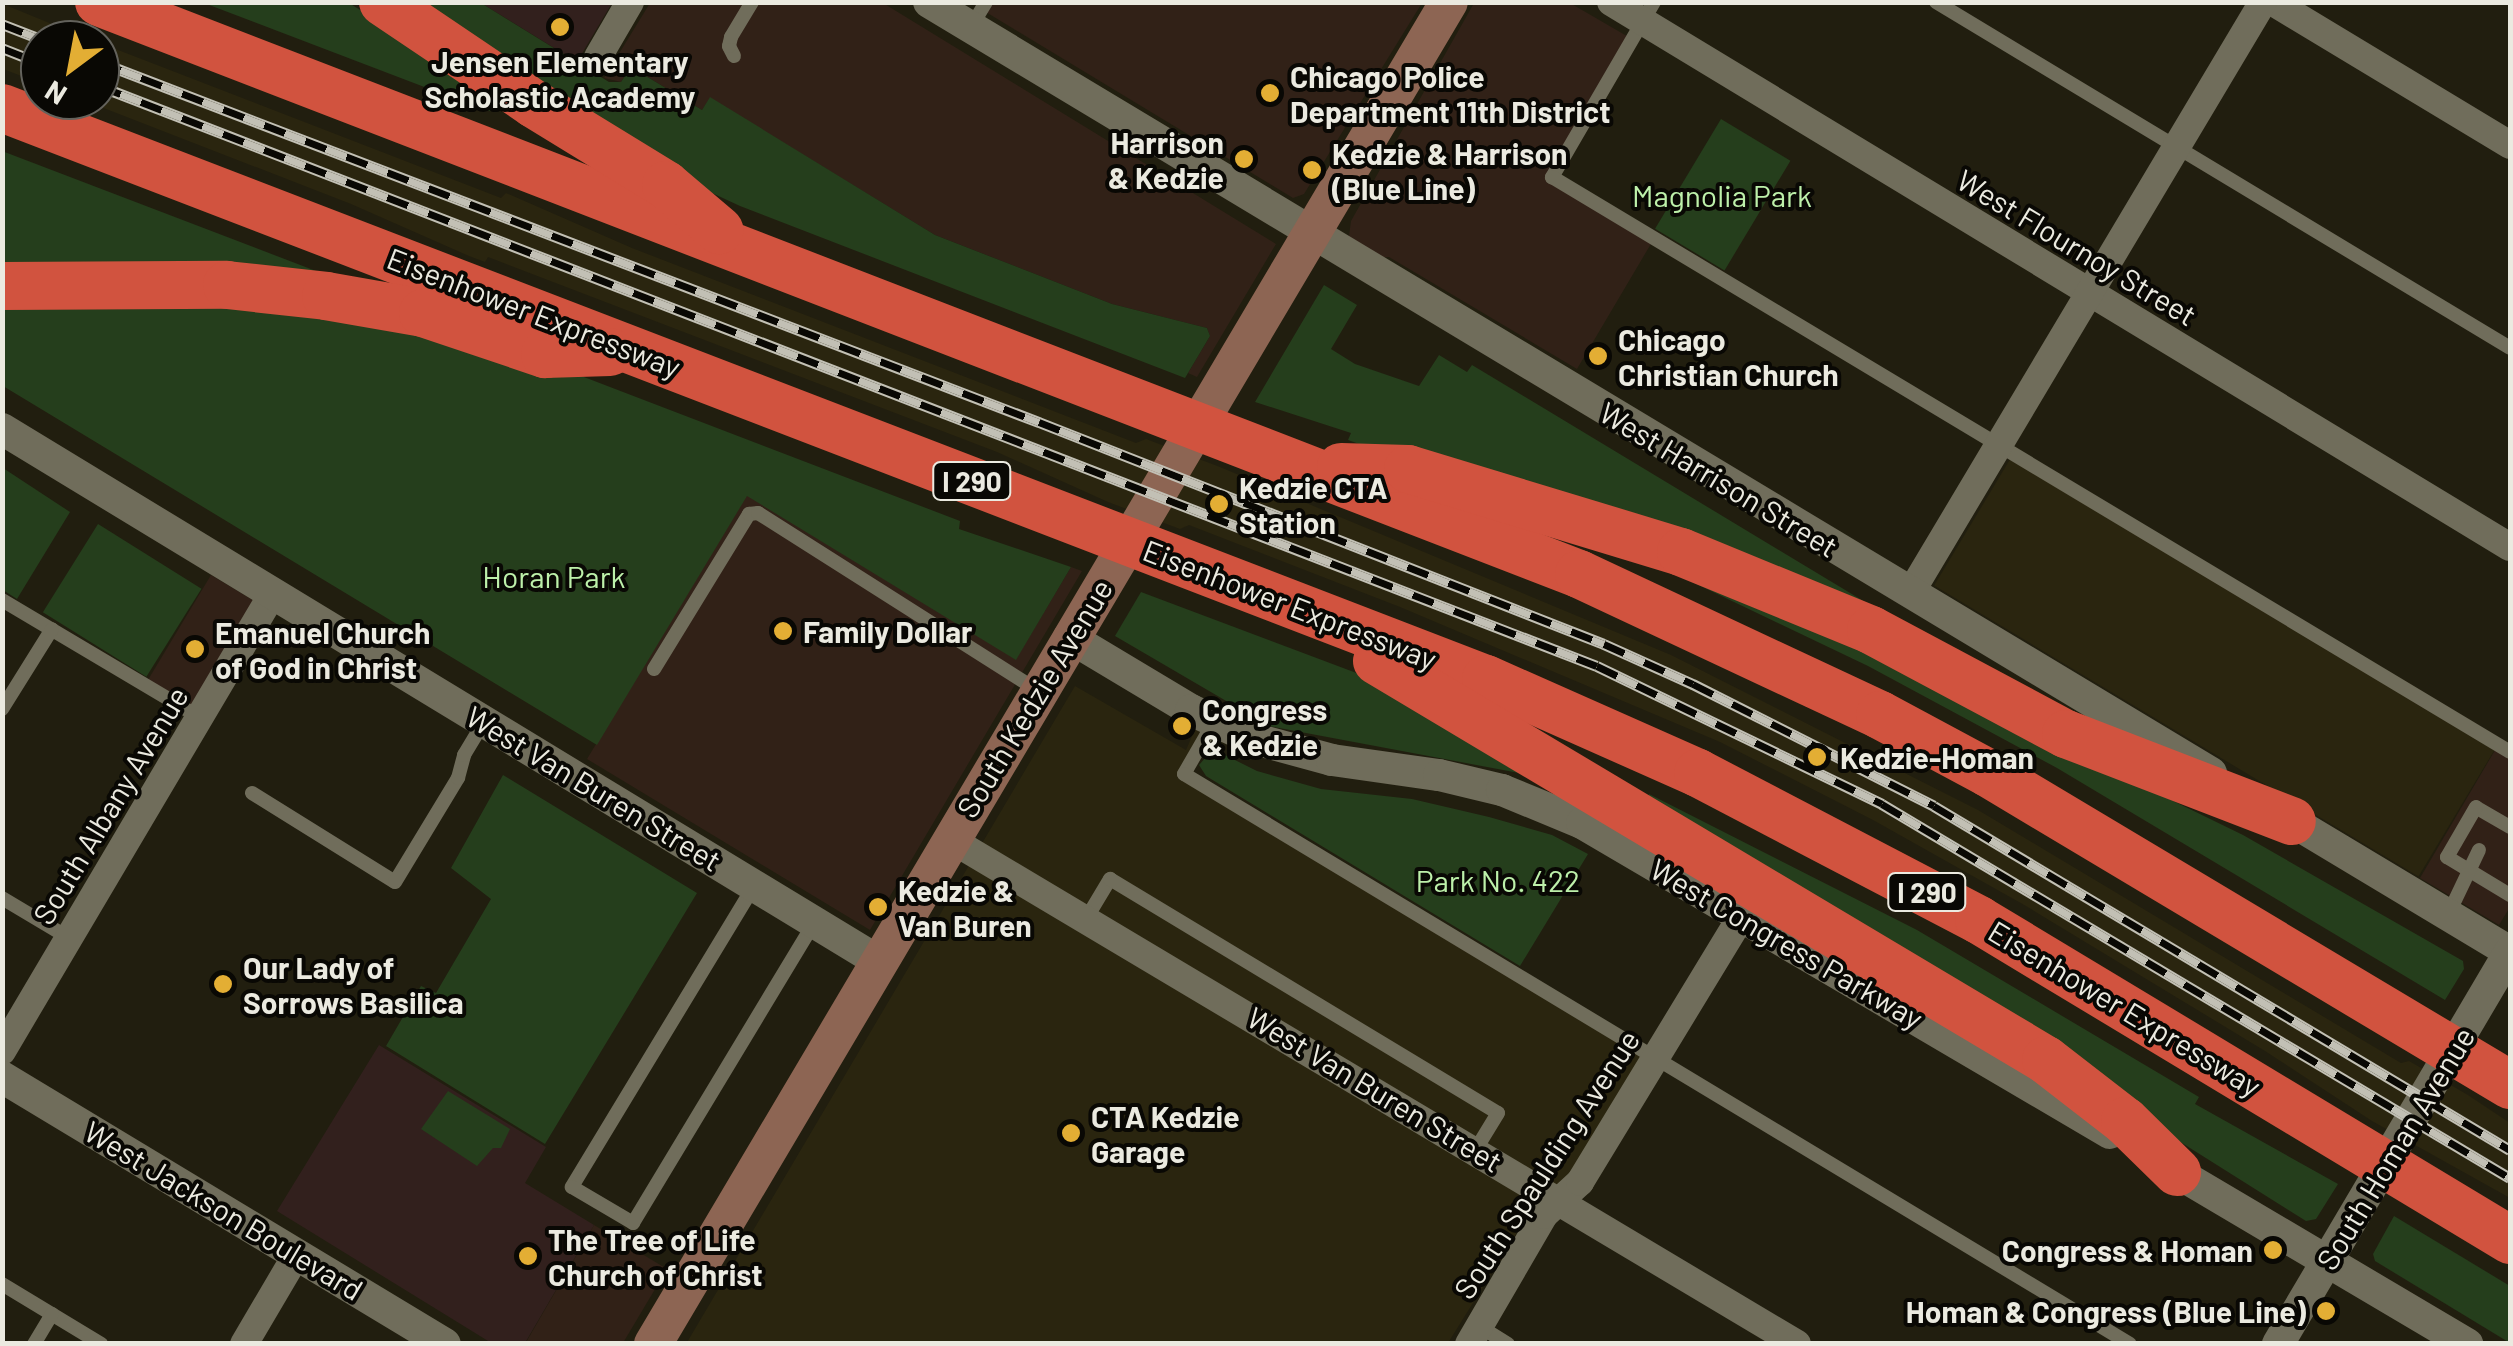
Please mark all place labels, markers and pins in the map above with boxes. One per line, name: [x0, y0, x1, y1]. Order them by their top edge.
marker: Jensen Elementary Scholastic Academy: [549, 16, 571, 38]
place label: Jensen Elementary Scholastic Academy: [425, 43, 695, 114]
place label: Chicago Police Department 11th District: [1290, 58, 1611, 128]
marker: Chicago Police Department 11th District: [1259, 82, 1281, 104]
place label: Harrison & Kedzie: [1108, 124, 1224, 194]
place label: Kedzie & Harrison (Blue Line): [1332, 135, 1568, 206]
marker: Harrison & Kedzie: [1233, 148, 1255, 170]
marker: Kedzie & Harrison (Blue Line): [1301, 159, 1323, 181]
place label: Chicago Christian Church: [1618, 321, 1839, 392]
marker: Chicago Christian Church: [1587, 345, 1609, 367]
place label: Kedzie CTA Station: [1239, 469, 1388, 540]
marker: Kedzie CTA Station: [1208, 493, 1230, 515]
place label: Family Dollar: [803, 613, 973, 649]
place label: Emanuel Church of God in Christ: [215, 614, 430, 684]
marker: Family Dollar: [772, 620, 794, 642]
marker: Emanuel Church of God in Christ: [184, 638, 206, 660]
place label: Congress & Kedzie: [1202, 691, 1327, 762]
marker: Congress & Kedzie: [1171, 715, 1193, 737]
place label: Kedzie-Homan: [1840, 739, 2034, 775]
marker: Kedzie-Homan: [1804, 744, 1830, 770]
place label: Kedzie & Van Buren: [898, 872, 1032, 942]
marker: Kedzie & Van Buren: [867, 896, 889, 918]
place label: Our Lady of Sorrows Basilica: [243, 949, 463, 1020]
marker: Our Lady of Sorrows Basilica: [212, 973, 234, 995]
place label: CTA Kedzie Garage: [1091, 1098, 1240, 1168]
marker: CTA Kedzie Garage: [1060, 1122, 1082, 1144]
place label: The Tree of Life Church of Christ: [548, 1221, 763, 1292]
place label: Congress & Homan: [2002, 1232, 2253, 1268]
marker: Congress & Homan: [2262, 1239, 2284, 1261]
marker: The Tree of Life Church of Christ: [517, 1245, 539, 1267]
place label: Homan & Congress (Blue Line): [1906, 1293, 2306, 1329]
marker: Homan & Congress (Blue Line): [2315, 1300, 2337, 1322]

